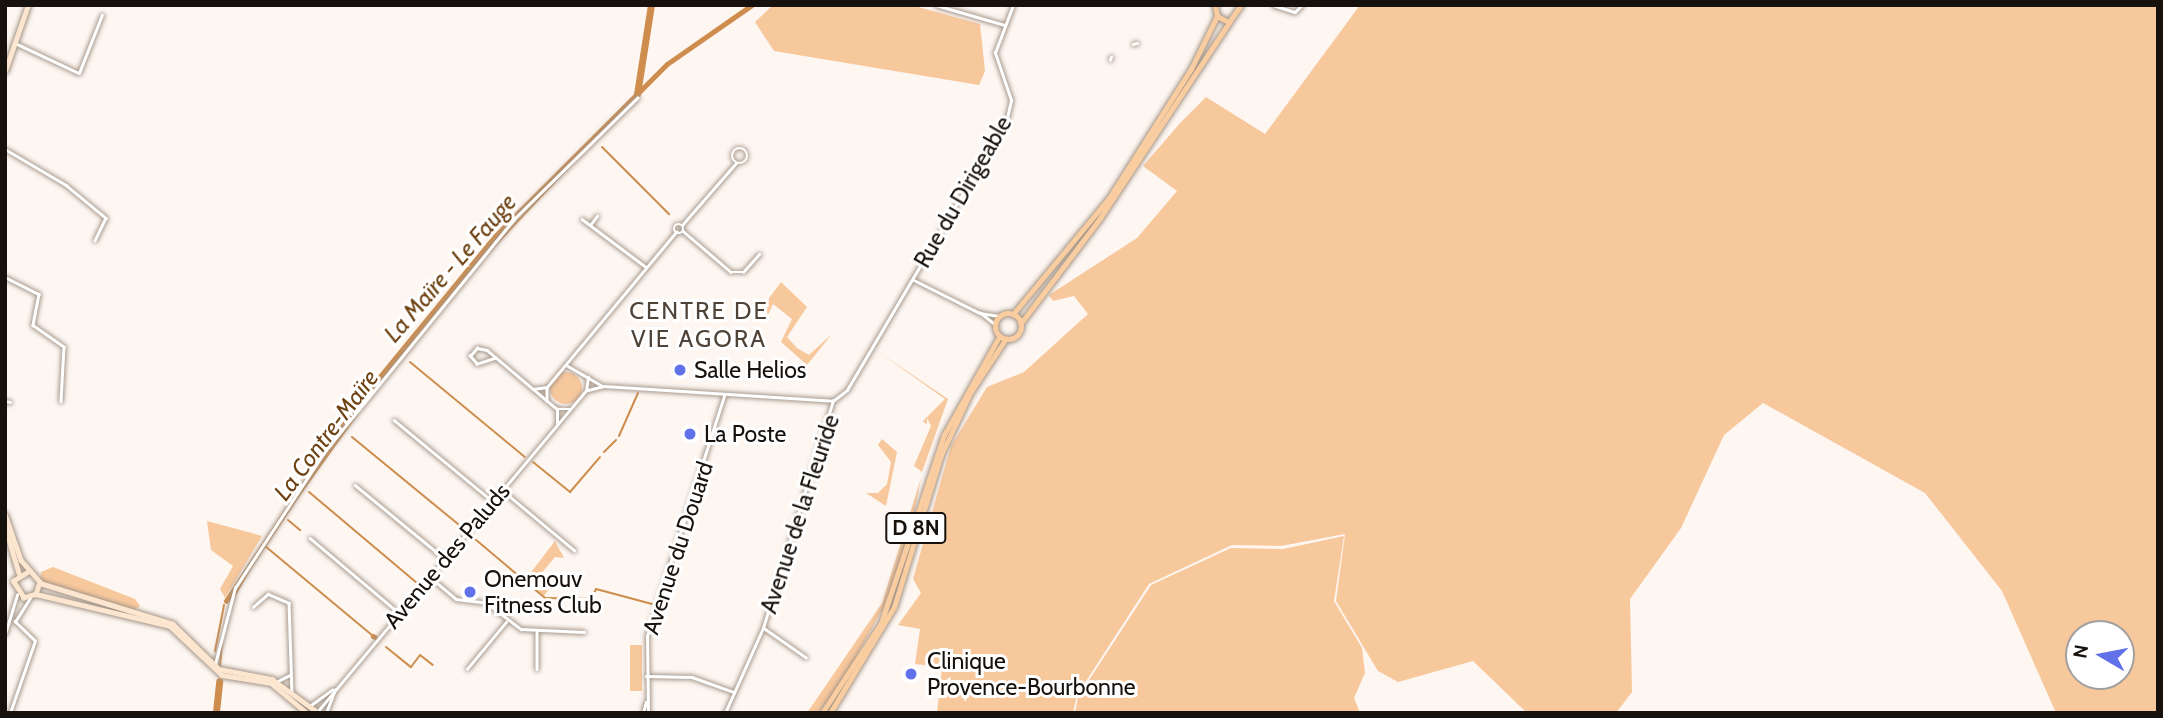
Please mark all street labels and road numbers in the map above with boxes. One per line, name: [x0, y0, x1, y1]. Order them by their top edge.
street label: Rue du Dirigeable: [908, 111, 1018, 273]
street label: Avenue de la Fleuride: [755, 411, 845, 617]
street label: Avenue du Douard: [637, 458, 719, 638]
street label: Avenue des Paluds: [378, 478, 516, 634]
road number: D 8N: [884, 510, 948, 546]

